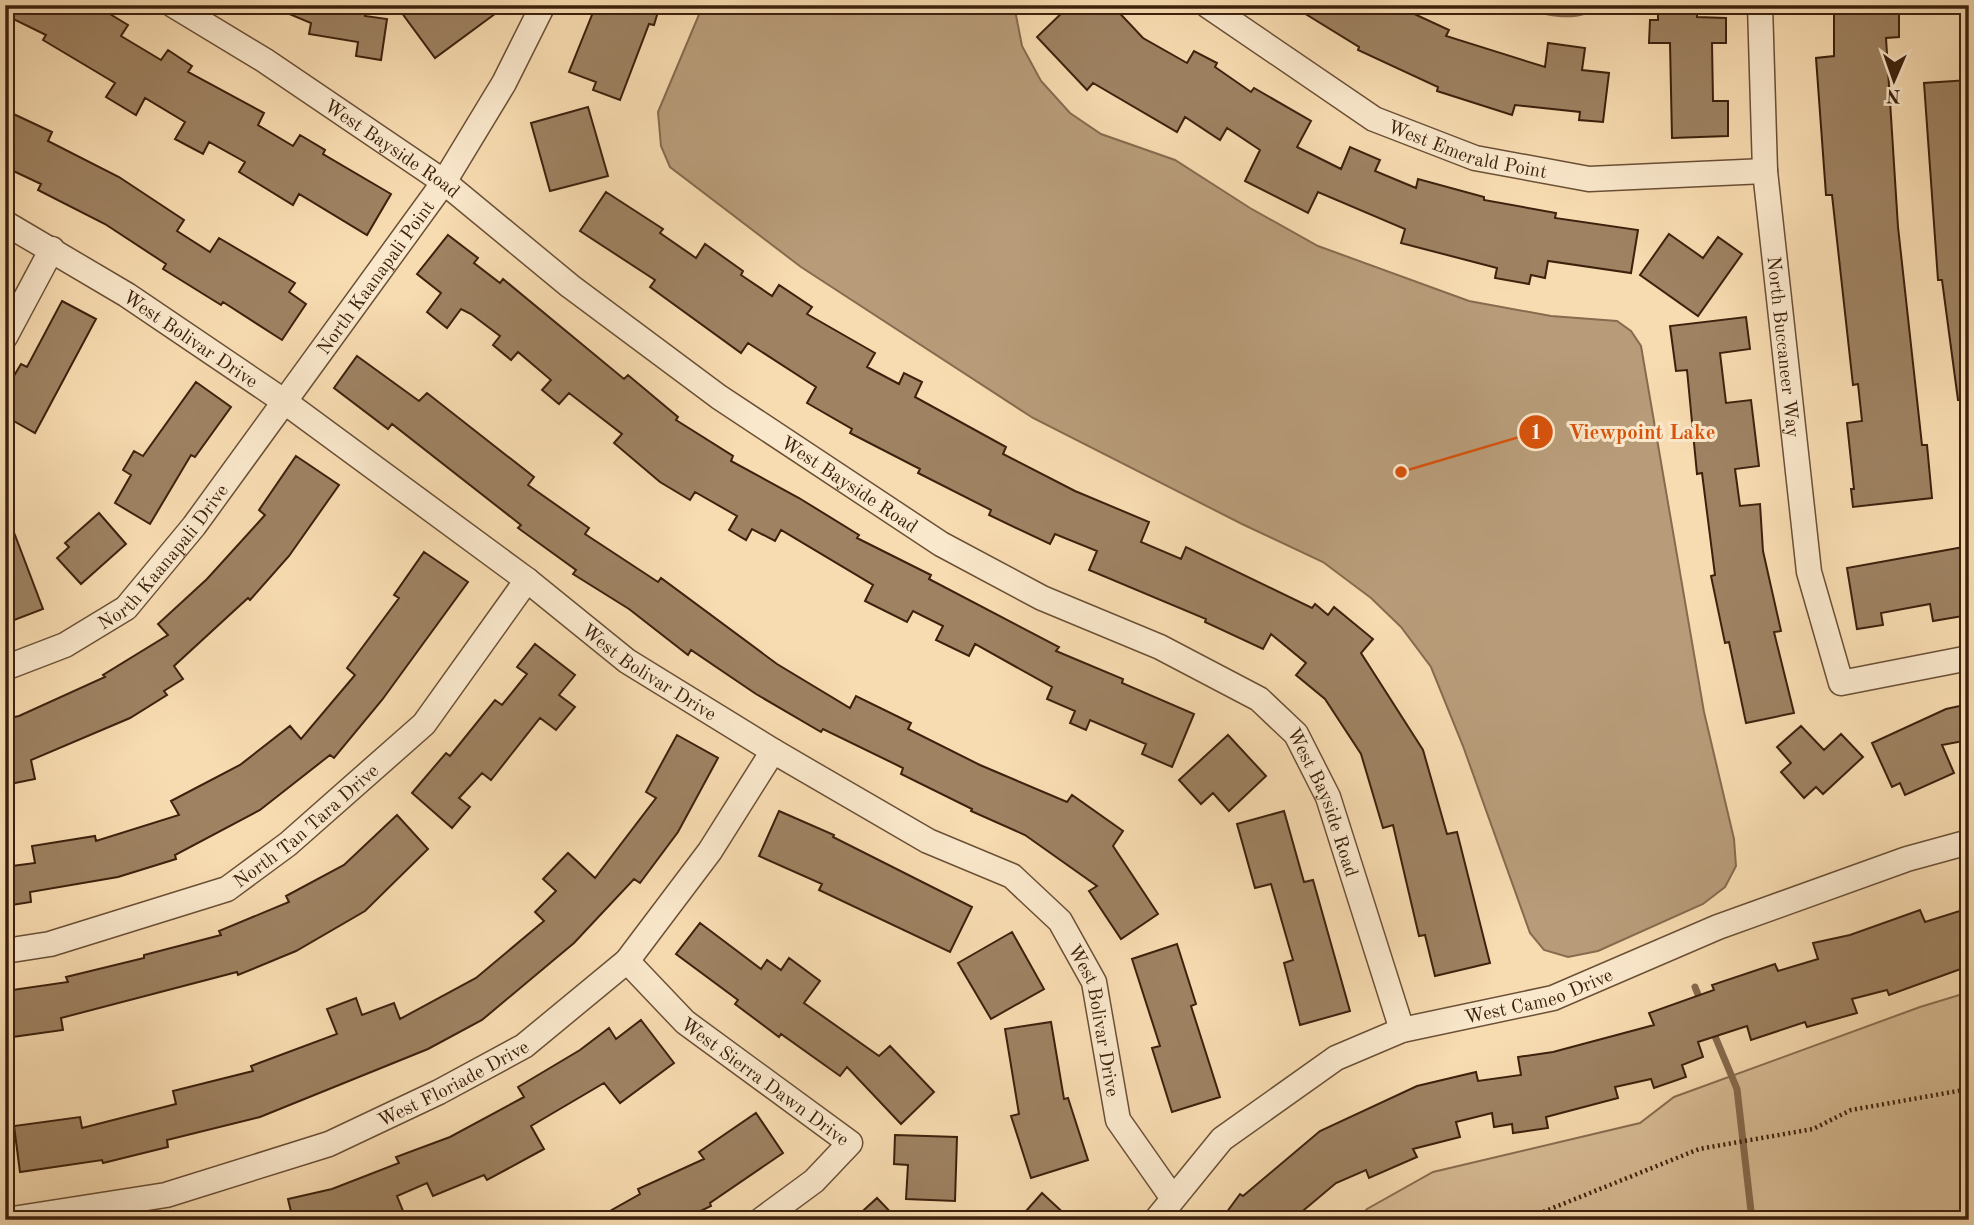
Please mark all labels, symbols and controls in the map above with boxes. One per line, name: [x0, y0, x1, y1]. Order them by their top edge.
north arrow: [1858, 46, 1928, 116]
text: N: [1885, 85, 1901, 104]
street label: West Bayside Road: [320, 97, 462, 203]
street label: West Emerald Point: [1385, 118, 1548, 183]
street label: North Kaanapali Point: [315, 198, 439, 359]
street label: North Buccaneer Way: [1762, 255, 1801, 439]
street label: West Bolivar Drive: [119, 288, 260, 393]
callout: Viewpoint Lake: [1519, 411, 1729, 453]
text: 1: [1530, 423, 1542, 444]
text: Viewpoint Lake: [1568, 423, 1716, 444]
street label: West Bayside Road: [777, 434, 920, 538]
street label: North Kaanapali Drive: [96, 482, 233, 635]
street label: West Bolivar Drive: [577, 621, 719, 725]
street label: West Bayside Road: [1283, 725, 1360, 880]
street label: North Tan Tara Drive: [231, 762, 383, 893]
street label: West Bolivar Drive: [1063, 942, 1121, 1098]
street label: West Cameo Drive: [1463, 966, 1616, 1028]
street label: West Sierra Dawn Drive: [676, 1015, 852, 1151]
street label: West Floriade Drive: [376, 1038, 533, 1131]

